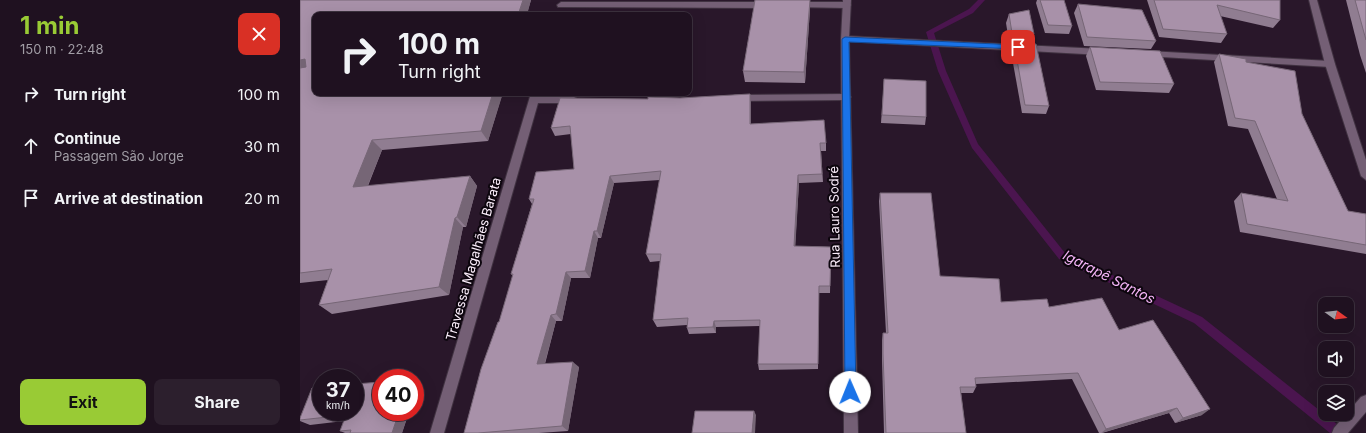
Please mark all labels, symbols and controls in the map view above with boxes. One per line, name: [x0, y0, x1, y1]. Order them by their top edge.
text: 1 min: [20, 11, 79, 40]
button: close: [238, 13, 280, 55]
text: 100 m: [398, 27, 480, 61]
icon: right: [332, 28, 384, 80]
pin: [1001, 30, 1035, 64]
icon: arrive: [1007, 36, 1029, 58]
text: 150 m · 22:48: [20, 41, 104, 57]
text: Turn right: [398, 61, 481, 82]
icon: right: [20, 83, 42, 105]
text: Turn right: [54, 85, 126, 104]
text: 100 m: [238, 85, 280, 104]
text: Continue: [54, 129, 121, 148]
icon: ahead: [20, 135, 42, 157]
text: 30 m: [244, 137, 280, 156]
text: Passagem São Jorge: [54, 148, 184, 164]
street label: Rua Lauro Sodré: [825, 166, 843, 268]
street label: Travessa Magalhães Barata: [442, 176, 504, 342]
icon: arrive: [20, 187, 42, 209]
text: Arrive at destination: [54, 189, 203, 208]
text: 20 m: [244, 189, 280, 208]
water label: Igarapê Santos: [1060, 246, 1158, 307]
north arrow: [1318, 297, 1354, 333]
map controls: [1318, 297, 1354, 421]
button: sound: [1318, 341, 1354, 377]
speed limit sign: 40: [372, 369, 424, 421]
position arrow: [829, 371, 871, 413]
text: 37: [326, 378, 350, 402]
button: Exit: [20, 379, 146, 425]
button: Share: [154, 379, 280, 425]
button: layers: [1318, 385, 1354, 421]
text: km/h: [326, 399, 350, 411]

